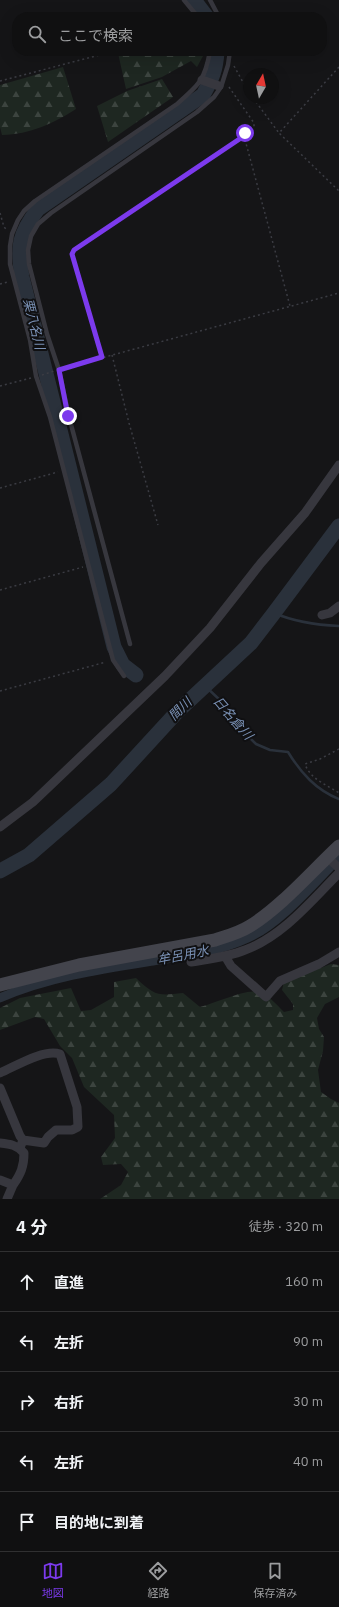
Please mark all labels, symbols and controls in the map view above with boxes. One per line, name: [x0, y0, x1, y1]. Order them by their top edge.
search box: [12, 12, 327, 56]
icon: search: [26, 23, 48, 45]
text: ここで検索: [58, 26, 133, 45]
north arrow: [243, 68, 279, 104]
route start: [236, 124, 254, 142]
water label: 栗八名川: [19, 297, 49, 353]
route end: [59, 407, 77, 425]
water label: 間川: [165, 692, 197, 724]
water label: 日名倉川: [210, 693, 258, 745]
water label: 牟呂用水: [156, 941, 212, 968]
text: 4 分: [16, 1216, 47, 1238]
text: 徒歩 · 320 m: [249, 1218, 323, 1235]
icon: ahead: [16, 1271, 38, 1293]
text: 直進: [54, 1273, 84, 1292]
text: 160 m: [285, 1273, 323, 1290]
icon: left: [16, 1331, 38, 1353]
text: 左折: [54, 1333, 84, 1352]
text: 90 m: [293, 1333, 323, 1350]
icon: right: [16, 1391, 38, 1413]
text: 右折: [54, 1393, 84, 1412]
text: 30 m: [293, 1393, 323, 1410]
icon: left: [16, 1451, 38, 1473]
text: 左折: [54, 1453, 84, 1472]
text: 40 m: [293, 1453, 323, 1470]
icon: arrive: [16, 1511, 38, 1533]
text: 目的地に到着: [54, 1513, 144, 1532]
tab: 地図: [42, 1560, 64, 1600]
tab: 経路: [147, 1560, 169, 1600]
tab: 保存済み: [253, 1560, 297, 1600]

